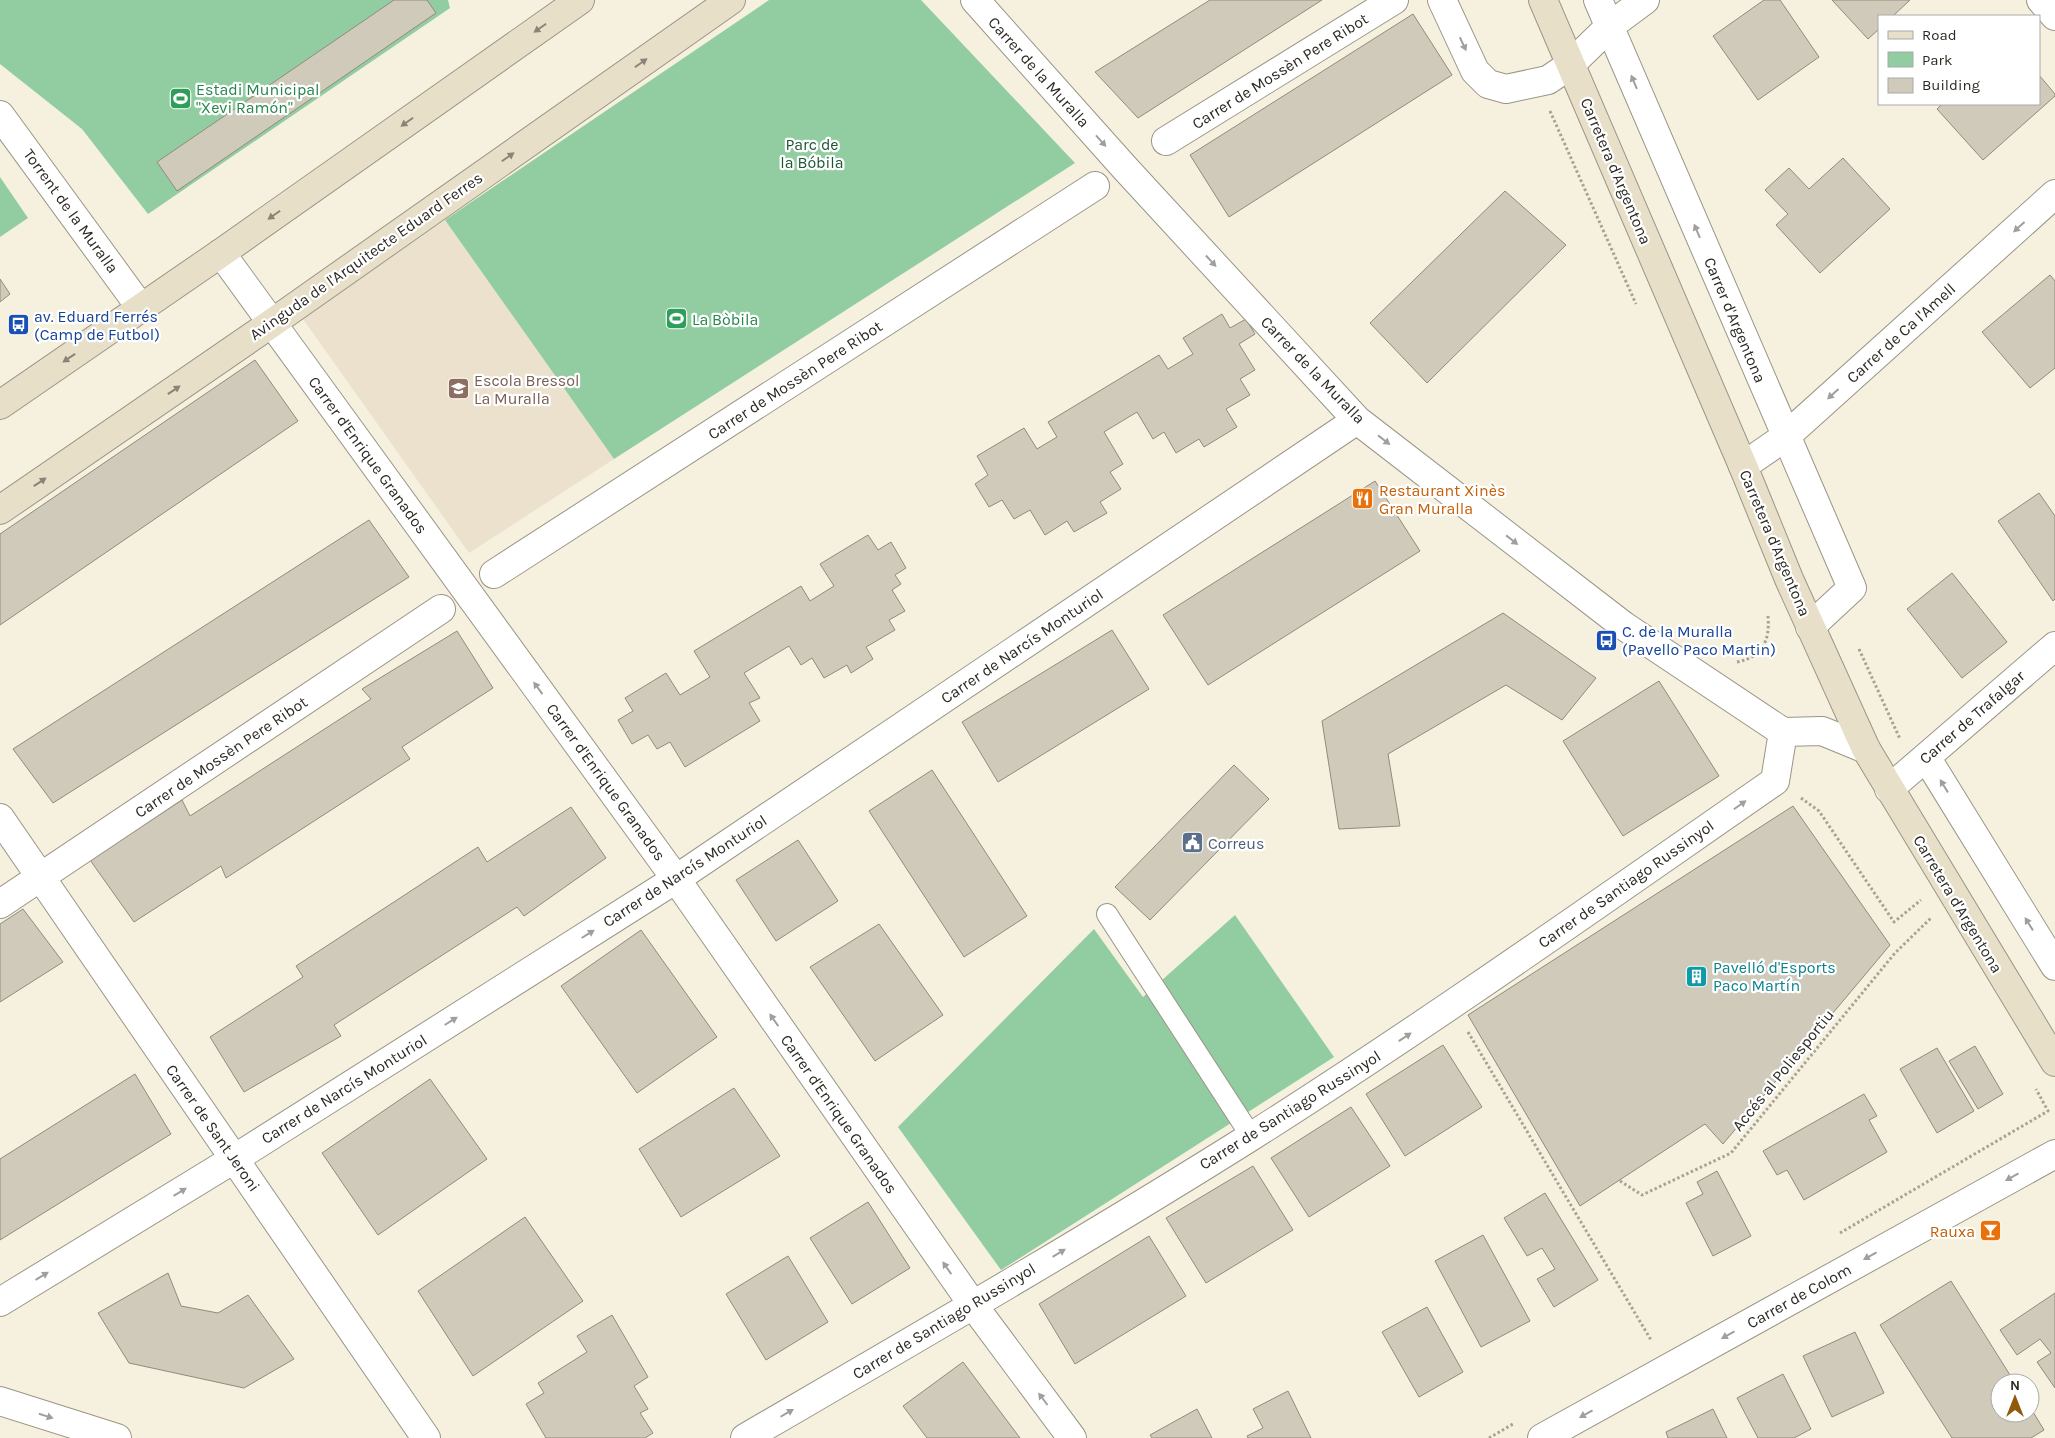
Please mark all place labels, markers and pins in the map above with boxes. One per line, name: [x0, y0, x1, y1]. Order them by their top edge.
place label: Estadi Municipal "Xevi Ramón": [196, 80, 320, 117]
sports icon: Estadi Municipal "Xevi Ramón": [168, 86, 192, 110]
place label: av. Eduard Ferrés (Camp de Futbol): [34, 307, 160, 344]
sports icon: La Bòbila: [664, 307, 688, 331]
place label: La Bòbila: [692, 310, 758, 329]
bus stop icon: av. Eduard Ferrés (Camp de Futbol): [6, 313, 30, 337]
place label: Escola Bressol La Muralla: [474, 371, 579, 408]
school or university icon: Escola Bressol La Muralla: [446, 377, 470, 401]
place label: Restaurant Xinès Gran Muralla: [1379, 481, 1505, 518]
restaurant icon: Restaurant Xinès Gran Muralla: [1351, 487, 1375, 511]
place label: C. de la Muralla (Pavello Paco Martin): [1622, 622, 1776, 659]
bus stop icon: C. de la Muralla (Pavello Paco Martin): [1594, 628, 1618, 652]
public building icon: Correus: [1180, 831, 1204, 855]
place label: Correus: [1208, 834, 1264, 853]
place label: Pavelló d'Esports Paco Martín: [1713, 958, 1836, 995]
building icon: Pavelló d'Esports Paco Martín: [1685, 964, 1709, 988]
bar icon: Rauxa: [1979, 1219, 2003, 1243]
place label: Rauxa: [1930, 1222, 1975, 1241]

